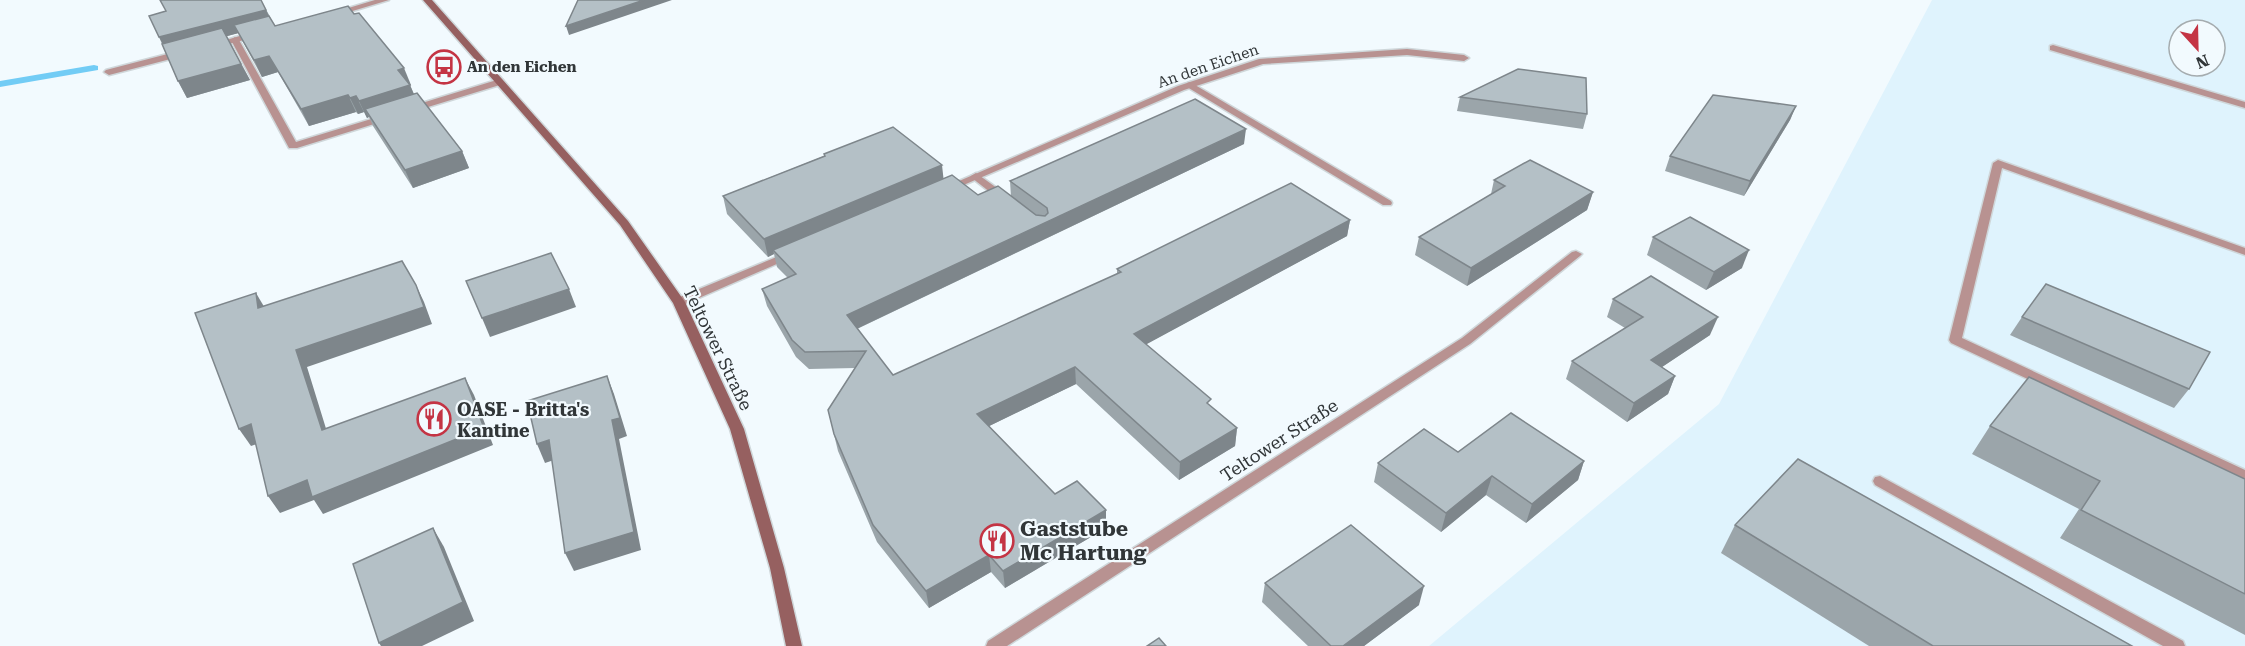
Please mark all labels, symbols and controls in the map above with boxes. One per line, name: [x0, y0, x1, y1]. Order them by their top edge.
north arrow: [2167, 18, 2227, 78]
street label: An den Eichen: [1155, 40, 1261, 92]
bus stop icon: An den Eichen: [426, 49, 462, 85]
text: N: [2193, 50, 2212, 73]
place label: An den Eichen: [467, 58, 577, 76]
street label: Teltower Straße: [679, 282, 757, 414]
street label: Teltower Straße: [1216, 394, 1342, 486]
place label: OASE - Britta's Kantine: [457, 399, 589, 441]
restaurant icon: OASE - Britta's Kantine: [416, 401, 452, 437]
place label: Gaststube Mc Hartung: [1020, 517, 1147, 565]
restaurant icon: Gaststube Mc Hartung: [979, 523, 1015, 559]

